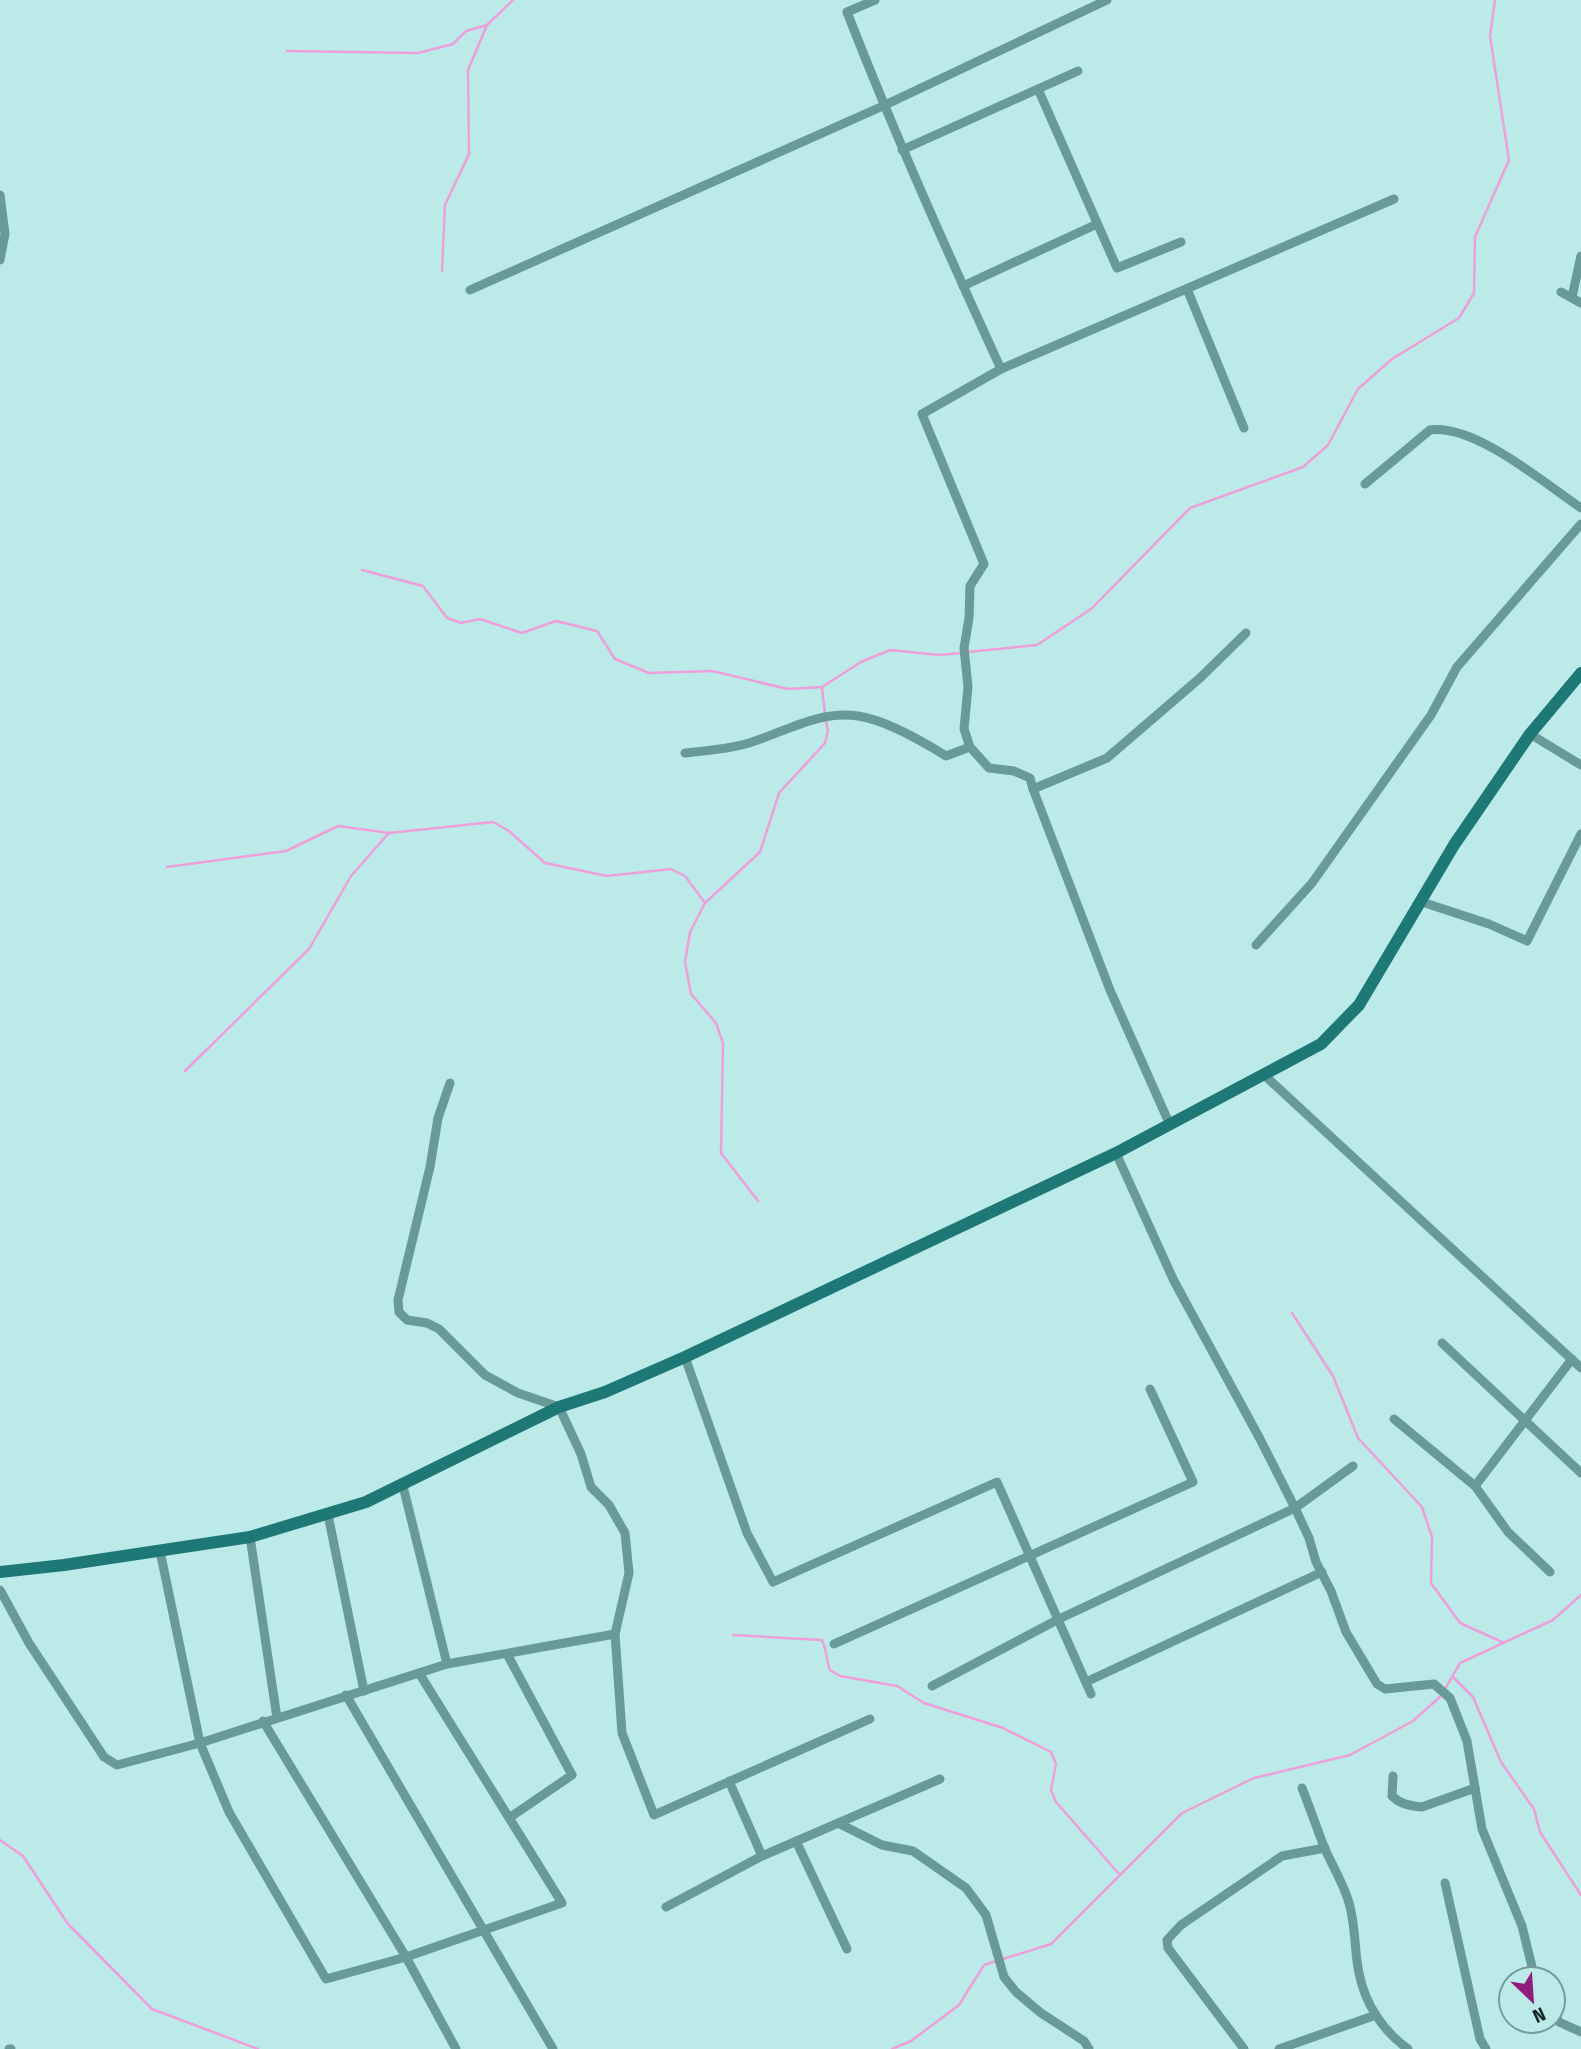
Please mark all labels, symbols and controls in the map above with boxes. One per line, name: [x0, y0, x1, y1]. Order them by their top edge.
north arrow: [1497, 1965, 1567, 2035]
text: N: [1529, 2002, 1549, 2028]

